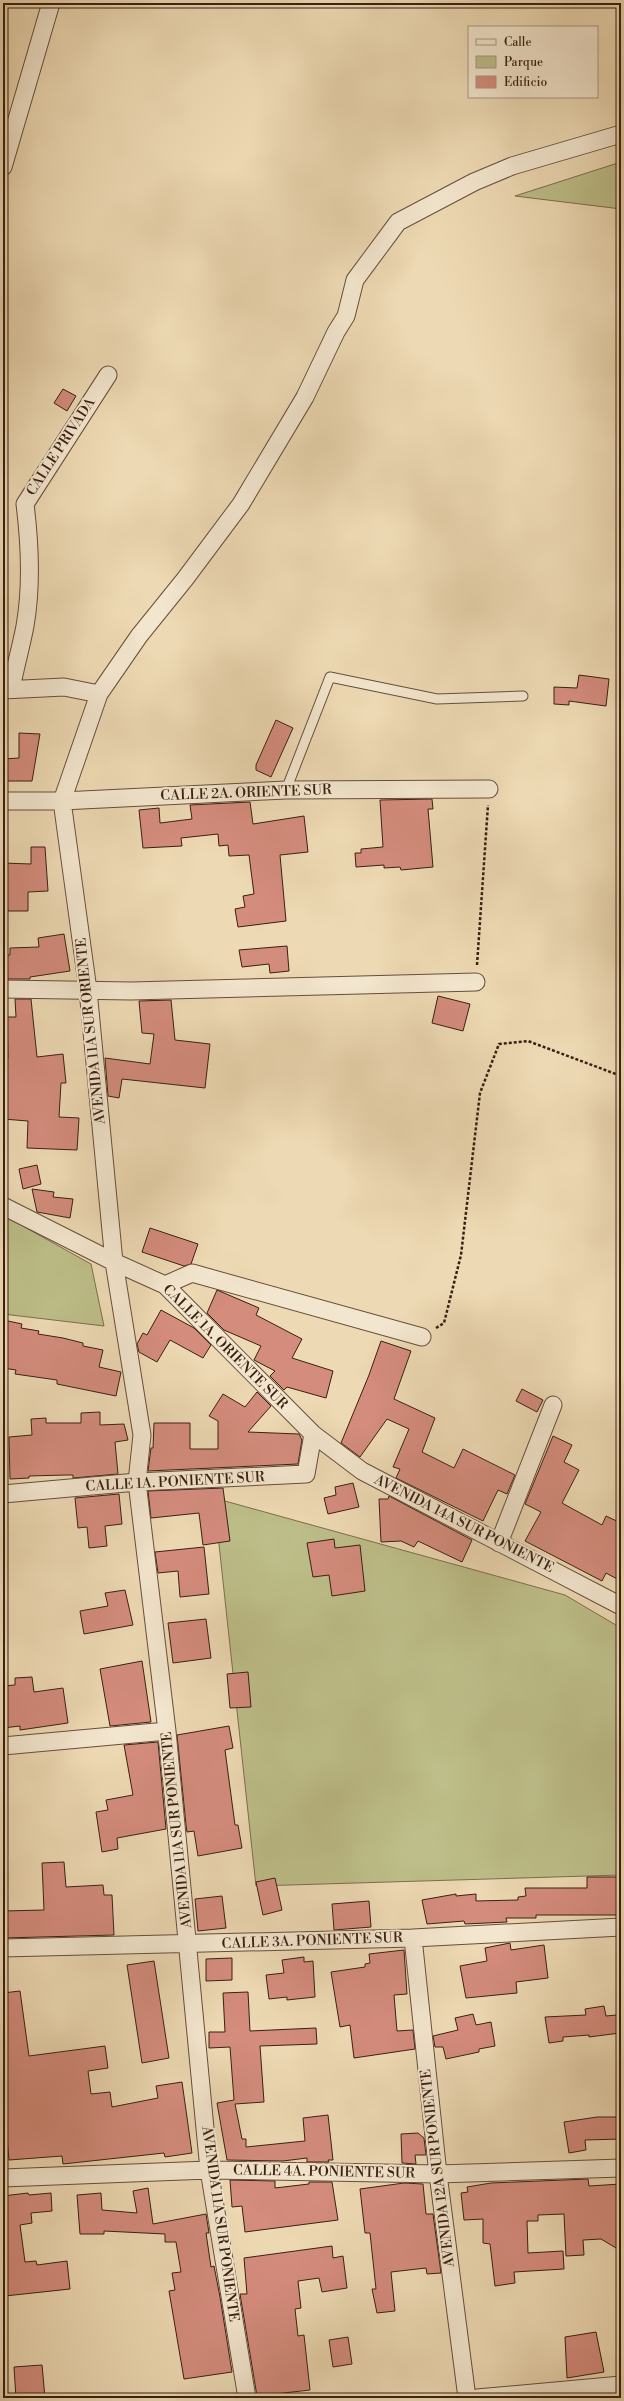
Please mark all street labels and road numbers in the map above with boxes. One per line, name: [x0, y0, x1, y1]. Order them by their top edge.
street label: CALLE PRIVADA: [23, 394, 100, 499]
street label: CALLE 2A. ORIENTE SUR: [160, 781, 332, 805]
street label: AVENIDA 11A SUR ORIENTE: [72, 937, 110, 1126]
street label: CALLE 1A. ORIENTE SUR: [159, 1281, 291, 1413]
street label: CALLE 1A. PONIENTE SUR: [85, 1468, 265, 1496]
street label: AVENIDA 14A SUR PONIENTE: [370, 1470, 557, 1577]
street label: AVENIDA 11A SUR PONIENTE: [158, 1731, 196, 1930]
street label: CALLE 3A. PONIENTE SUR: [221, 1929, 403, 1953]
street label: AVENIDA 12A SUR PONIENTE: [417, 2068, 459, 2269]
street label: AVENIDA 11A SUR PONIENTE: [197, 2124, 243, 2323]
street label: CALLE 4A. PONIENTE SUR: [233, 2161, 415, 2183]

